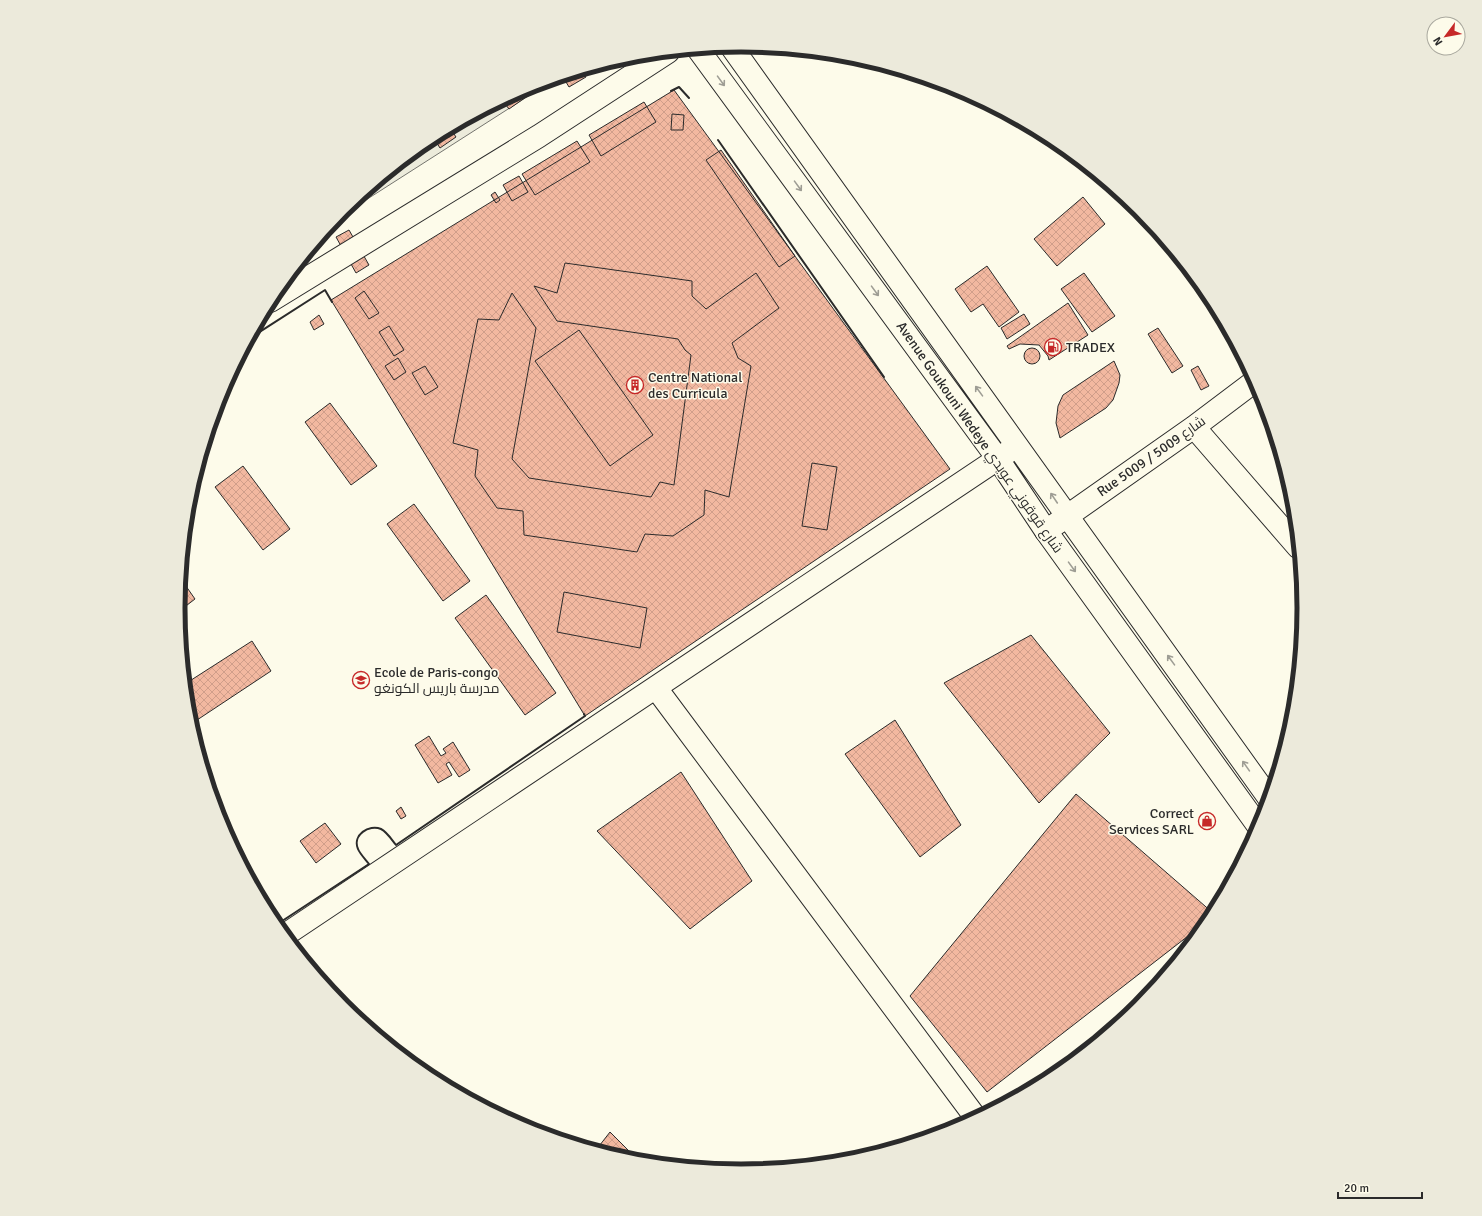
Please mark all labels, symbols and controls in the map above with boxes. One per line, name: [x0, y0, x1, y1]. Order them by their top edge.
north arrow: [1426, 16, 1466, 56]
text: N: [1430, 34, 1445, 48]
one-way arrow: [717, 75, 725, 86]
one-way arrow: [794, 180, 802, 191]
one-way arrow: [871, 285, 879, 296]
street label: Avenue Goukouni Wedeye شارع قوقوني عويدي: [890, 318, 1067, 558]
fuel station icon: TRADEX: [1043, 337, 1063, 357]
place label: TRADEX: [1066, 339, 1115, 356]
place label: Centre National des Curricula: [648, 369, 742, 402]
building icon: Centre National des Curricula: [625, 375, 645, 395]
one-way arrow: [975, 386, 983, 397]
street label: Rue 5009 / شارع 5009: [1094, 413, 1209, 500]
one-way arrow: [1050, 493, 1058, 504]
one-way arrow: [1068, 562, 1076, 573]
one-way arrow: [1167, 655, 1175, 666]
place label: Ecole de Paris-congo مدرسة باريس الكونغو: [374, 664, 500, 697]
school or university icon: Ecole de Paris-congo مدرسة باريس الكونغو: [351, 670, 371, 690]
one-way arrow: [1242, 761, 1250, 772]
place label: Correct Services SARL: [1109, 805, 1194, 838]
shop icon: Correct Services SARL: [1197, 811, 1217, 831]
scale bar: [1338, 1174, 1422, 1200]
text: 20 m: [1344, 1181, 1369, 1196]

